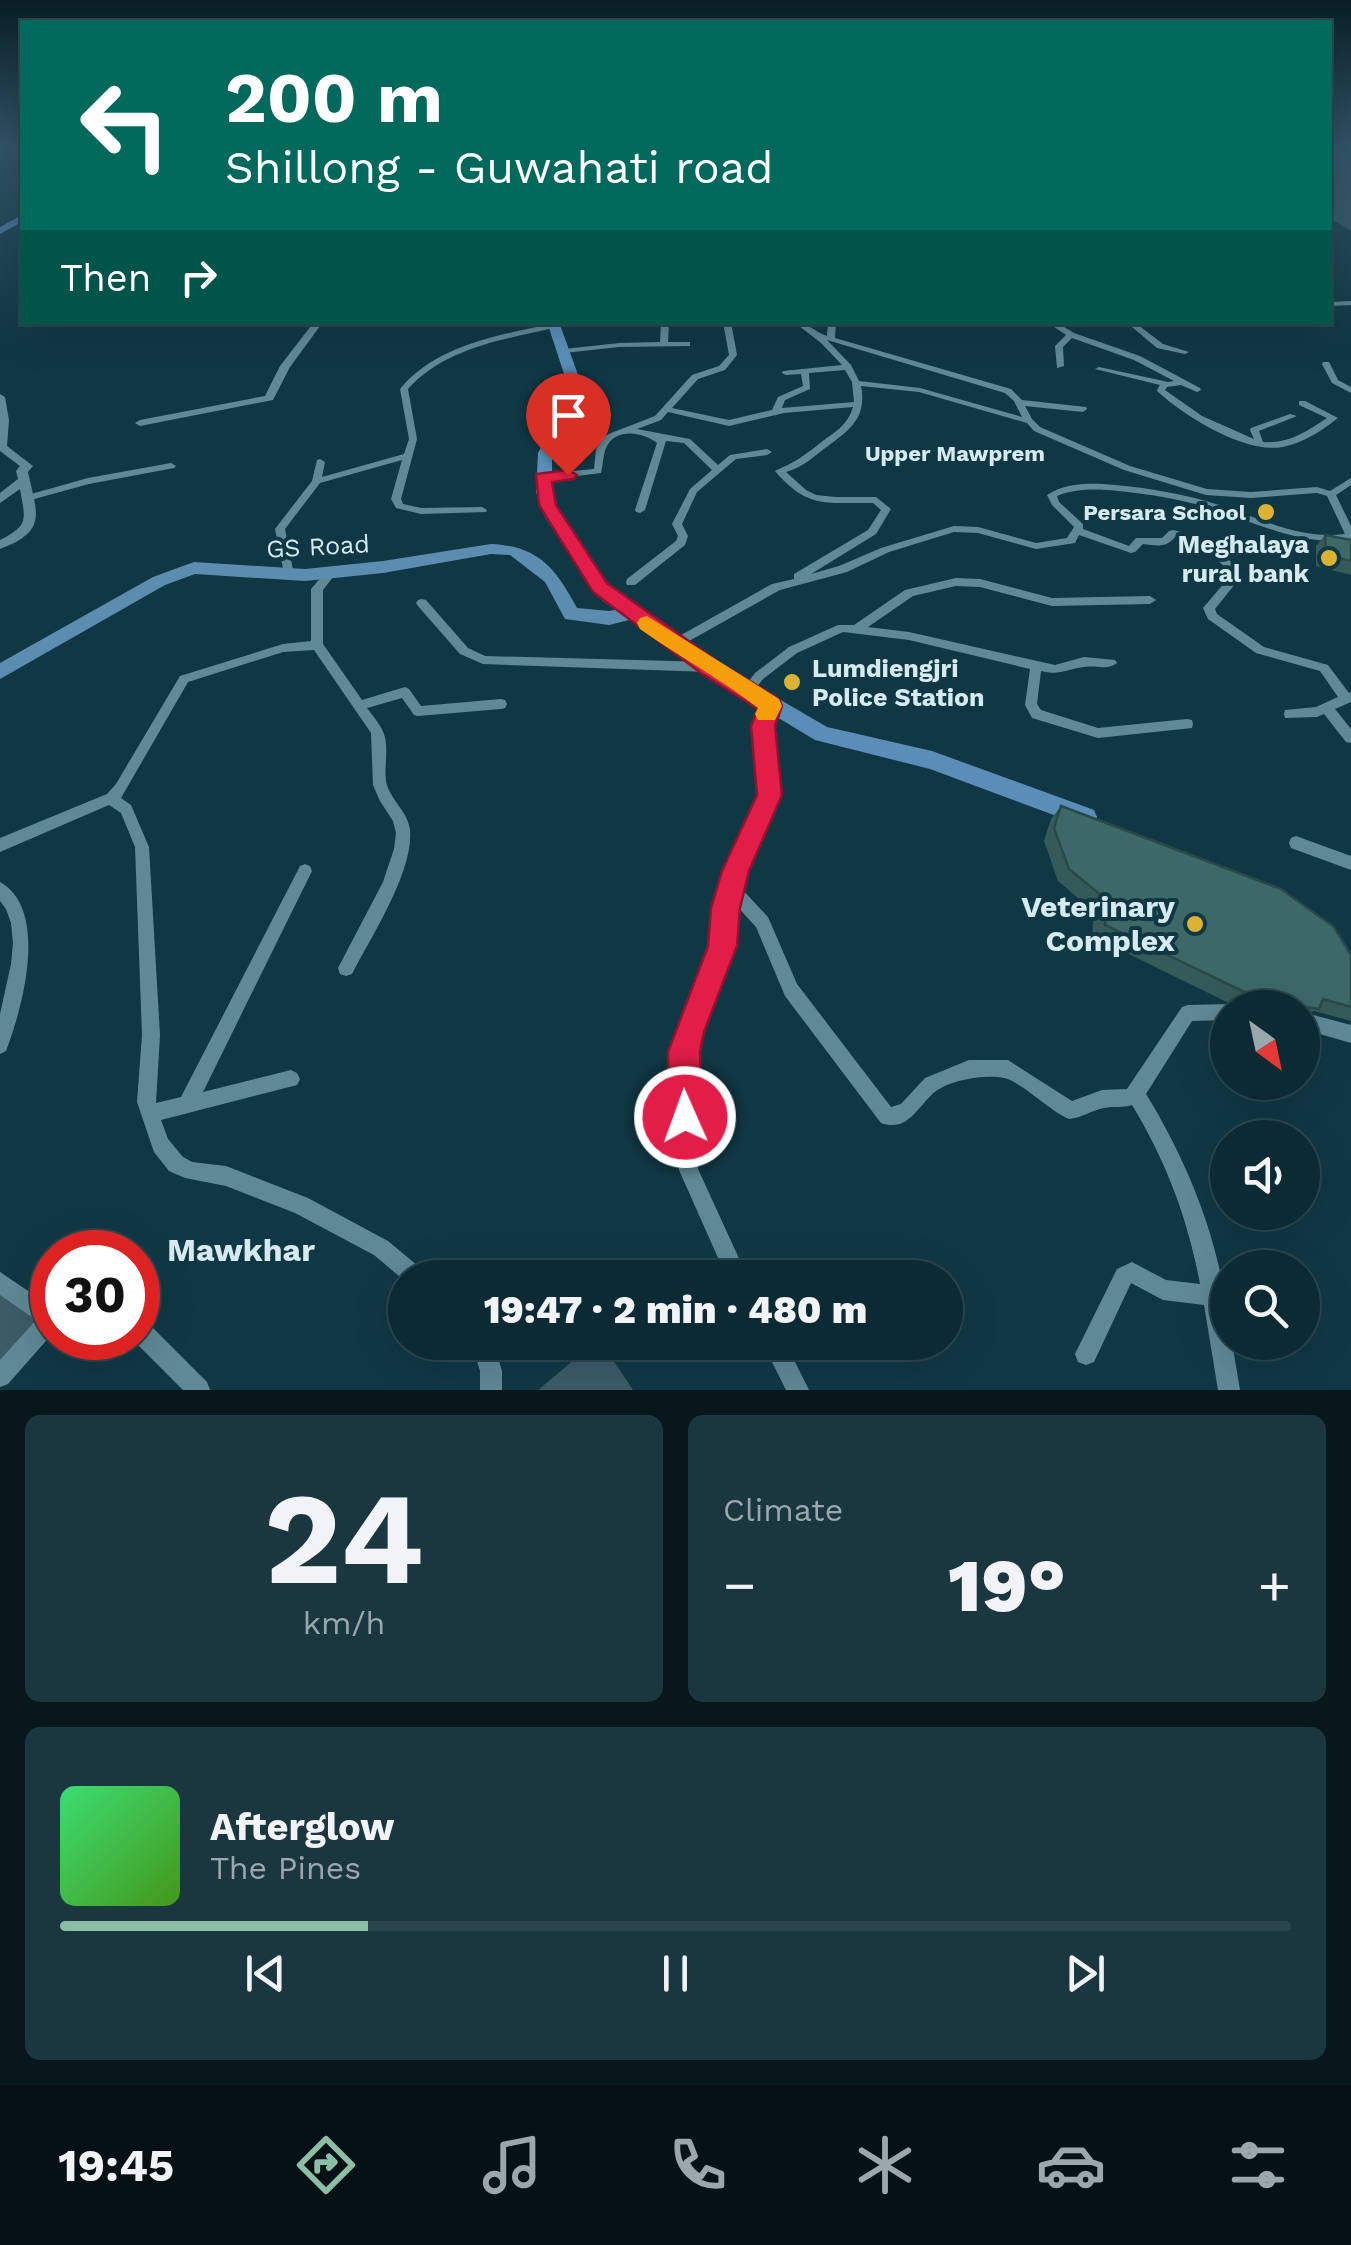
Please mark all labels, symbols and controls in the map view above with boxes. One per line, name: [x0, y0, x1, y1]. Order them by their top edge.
text: 200 m: [225, 57, 443, 139]
icon: left: [60, 60, 190, 190]
text: Shillong - Guwahati road: [225, 141, 774, 194]
icon: right: [171, 250, 226, 305]
text: Then: [60, 256, 151, 300]
pin: [526, 373, 611, 476]
icon: arrive: [541, 388, 596, 443]
district label: Upper Mawprem: [865, 441, 1045, 466]
place label: Persara School: [1083, 500, 1247, 525]
marker: Persara School: [1255, 501, 1277, 523]
street label: GS Road: [265, 529, 371, 564]
place label: Meghalaya rural bank: [1178, 530, 1310, 588]
marker: Meghalaya rural bank: [1318, 547, 1340, 569]
place label: Lumdiengjri Police Station: [812, 654, 984, 712]
marker: Lumdiengjri Police Station: [781, 671, 803, 693]
place label: Veterinary Complex: [1021, 889, 1175, 958]
marker: Veterinary Complex: [1184, 913, 1206, 935]
north arrow: [1210, 990, 1320, 1100]
map controls: [1210, 990, 1320, 1360]
position arrow: [633, 1065, 737, 1169]
button: sound: [1210, 1120, 1320, 1230]
speed limit sign: 30: [30, 1230, 160, 1360]
district label: Mawkhar: [167, 1231, 315, 1269]
button: search: [1210, 1250, 1320, 1360]
text: 19:47 · 2 min · 480 m: [484, 1288, 867, 1332]
text: 24: [264, 1462, 424, 1615]
text: Climate: [723, 1491, 843, 1529]
text: 19°: [948, 1541, 1066, 1629]
text: −: [723, 1553, 756, 1617]
text: +: [1258, 1553, 1291, 1617]
text: km/h: [303, 1604, 385, 1642]
text: Afterglow: [210, 1805, 395, 1849]
text: The Pines: [210, 1849, 361, 1887]
icon: previous: [238, 1946, 293, 2001]
icon: pause: [648, 1946, 703, 2001]
icon: next: [1058, 1946, 1113, 2001]
icon: directions: [291, 2130, 361, 2200]
icon: music: [477, 2130, 547, 2200]
icon: phone: [663, 2130, 733, 2200]
icon: climate: [850, 2130, 920, 2200]
icon: car: [1036, 2130, 1106, 2200]
icon: filters: [1223, 2130, 1293, 2200]
text: 19:45: [58, 2139, 174, 2192]

